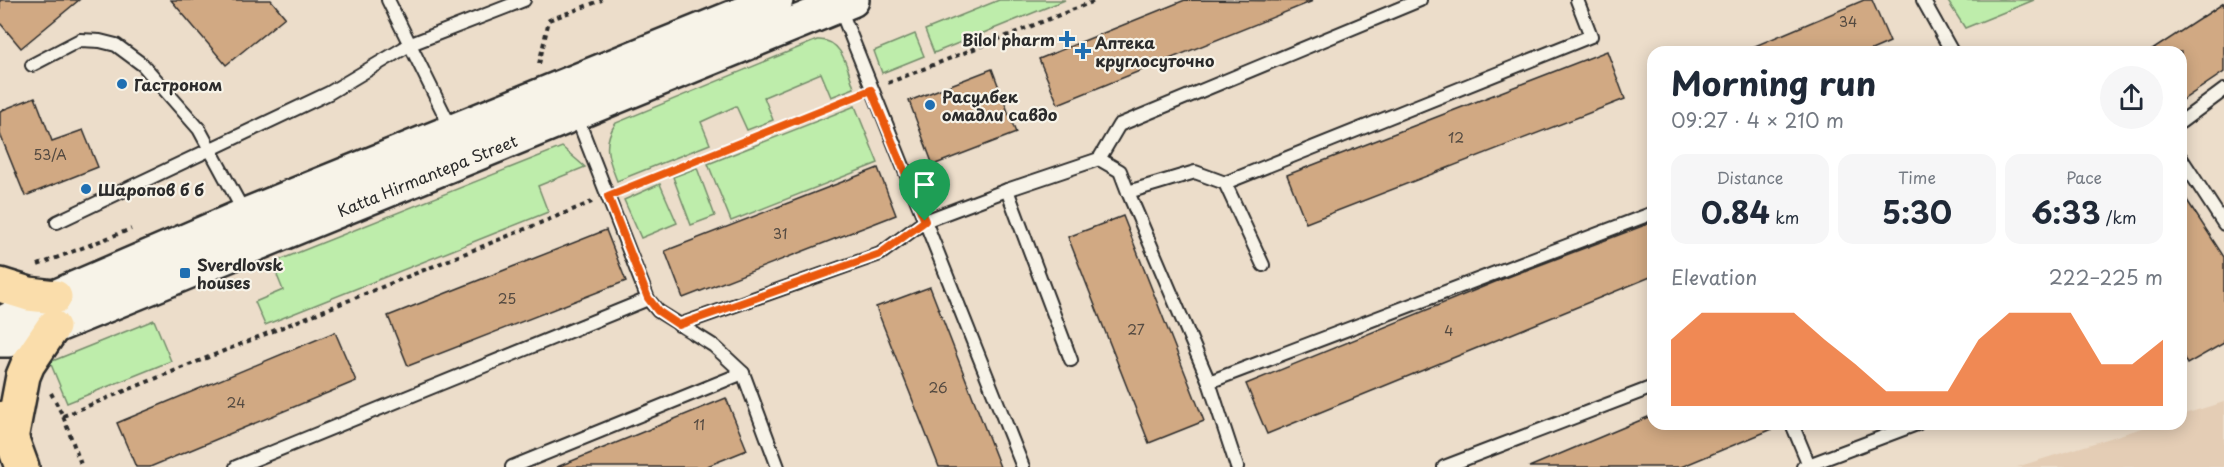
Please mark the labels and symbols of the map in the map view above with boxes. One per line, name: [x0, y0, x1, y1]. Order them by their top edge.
house number: 34: [1839, 11, 1857, 32]
place label: Bilol pharm: [962, 27, 1055, 51]
place label: Аптека круглосуточно: [1095, 30, 1214, 72]
marker: Bilol pharm: [1060, 32, 1074, 46]
marker: Аптека круглосуточно: [1076, 44, 1090, 58]
place label: Гастроном: [134, 72, 222, 96]
marker: Гастроном: [115, 77, 129, 91]
place label: Расулбек омадли савдо: [942, 84, 1058, 126]
marker: Расулбек омадли савдо: [923, 98, 937, 112]
house number: 12: [1448, 127, 1464, 148]
street label: Katta Hirmаntepa Street: [333, 128, 521, 222]
house number: 53/А: [33, 144, 67, 165]
pin: [899, 159, 950, 221]
place label: Шаропов б б: [98, 177, 204, 201]
marker: Шаропов б б: [79, 182, 93, 196]
house number: 31: [773, 223, 787, 244]
place label: Sverdlovsk houses: [197, 252, 284, 294]
marker: Sverdlovsk houses: [178, 266, 192, 280]
house number: 25: [498, 288, 516, 309]
house number: 27: [1127, 319, 1145, 340]
house number: 4: [1444, 320, 1454, 341]
house number: 26: [928, 377, 948, 398]
house number: 24: [227, 392, 245, 413]
house number: 11: [693, 414, 705, 435]

